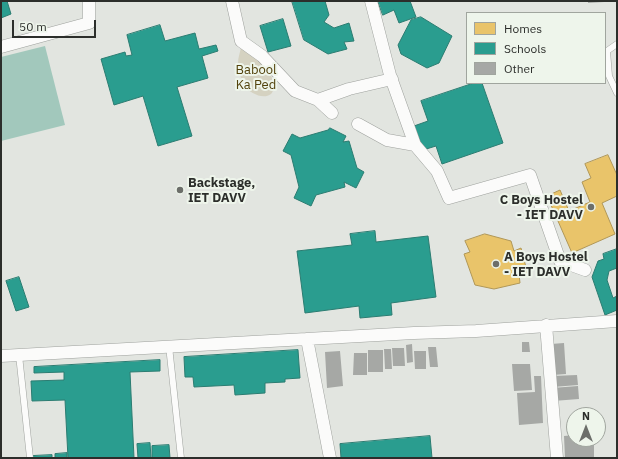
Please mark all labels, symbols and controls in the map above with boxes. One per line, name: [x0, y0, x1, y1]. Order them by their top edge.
scale bar: [14, 12, 98, 38]
legend: [466, 12, 606, 84]
text: 50 m: [19, 19, 47, 34]
text: Homes: [504, 21, 542, 36]
text: Schools: [504, 41, 546, 56]
text: Other: [504, 61, 535, 76]
park label: Babool Ka Ped: [235, 62, 277, 93]
place label: Backstage, IET DAVV: [188, 175, 255, 206]
marker: Backstage, IET DAVV: [175, 185, 185, 195]
place label: C Boys Hostel - IET DAVV: [500, 192, 583, 223]
marker: C Boys Hostel - IET DAVV: [586, 202, 596, 212]
place label: A Boys Hostel - IET DAVV: [504, 249, 588, 280]
marker: A Boys Hostel - IET DAVV: [491, 259, 501, 269]
north arrow: [566, 407, 606, 447]
text: N: [582, 409, 590, 423]

